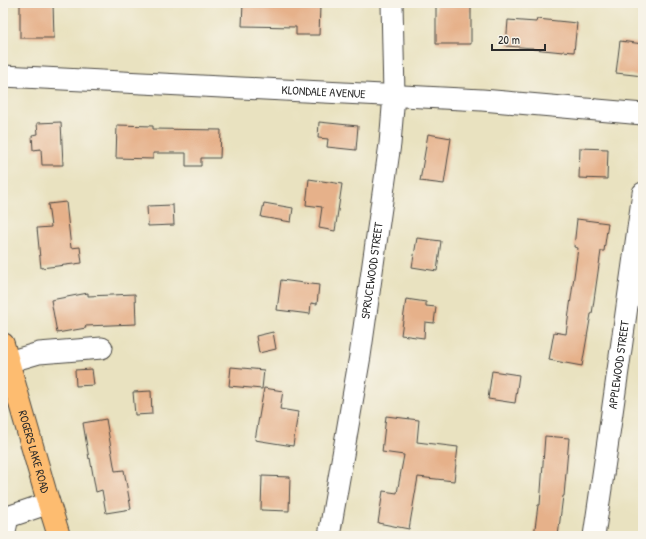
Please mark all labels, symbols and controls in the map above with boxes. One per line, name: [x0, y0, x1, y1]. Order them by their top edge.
scale bar: [492, 26, 545, 52]
text: 20 m: [498, 31, 520, 48]
street label: KLONDALE AVENUE: [281, 81, 367, 102]
street label: SPRUCEWOOD STREET: [356, 221, 387, 320]
street label: APPLEWOOD STREET: [604, 319, 633, 410]
street label: ROGERS LAKE ROAD: [14, 408, 54, 495]

